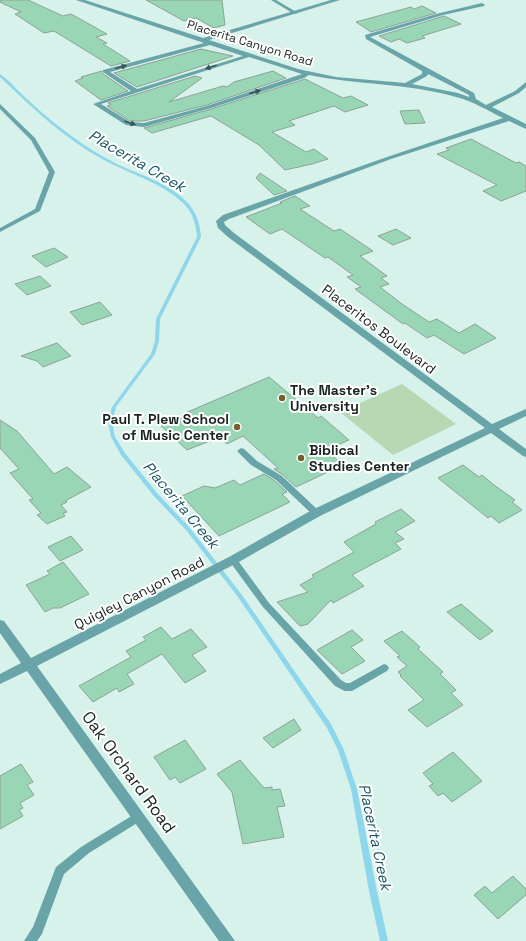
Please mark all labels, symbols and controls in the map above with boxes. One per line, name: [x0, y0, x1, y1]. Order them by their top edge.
street label: Placerita Canyon Road: [185, 16, 315, 70]
one-way arrow: [116, 64, 128, 70]
one-way arrow: [205, 64, 217, 70]
one-way arrow: [249, 89, 261, 95]
one-way arrow: [124, 120, 136, 126]
water label: Placerita Creek: [86, 125, 191, 197]
street label: Placeritos Boulevard: [318, 280, 440, 378]
place label: The Master's University: [290, 381, 377, 415]
marker: The Master's University: [277, 393, 287, 403]
place label: Paul T. Plew School of Music Center: [102, 410, 229, 444]
marker: Paul T. Plew School of Music Center: [232, 422, 242, 432]
place label: Biblical Studies Center: [309, 441, 410, 475]
marker: Biblical Studies Center: [296, 453, 306, 463]
water label: Placerita Creek: [139, 457, 225, 554]
street label: Quigley Canyon Road: [71, 552, 207, 634]
street label: Oak Orchard Road: [77, 707, 181, 837]
water label: Placerita Creek: [355, 782, 396, 894]

